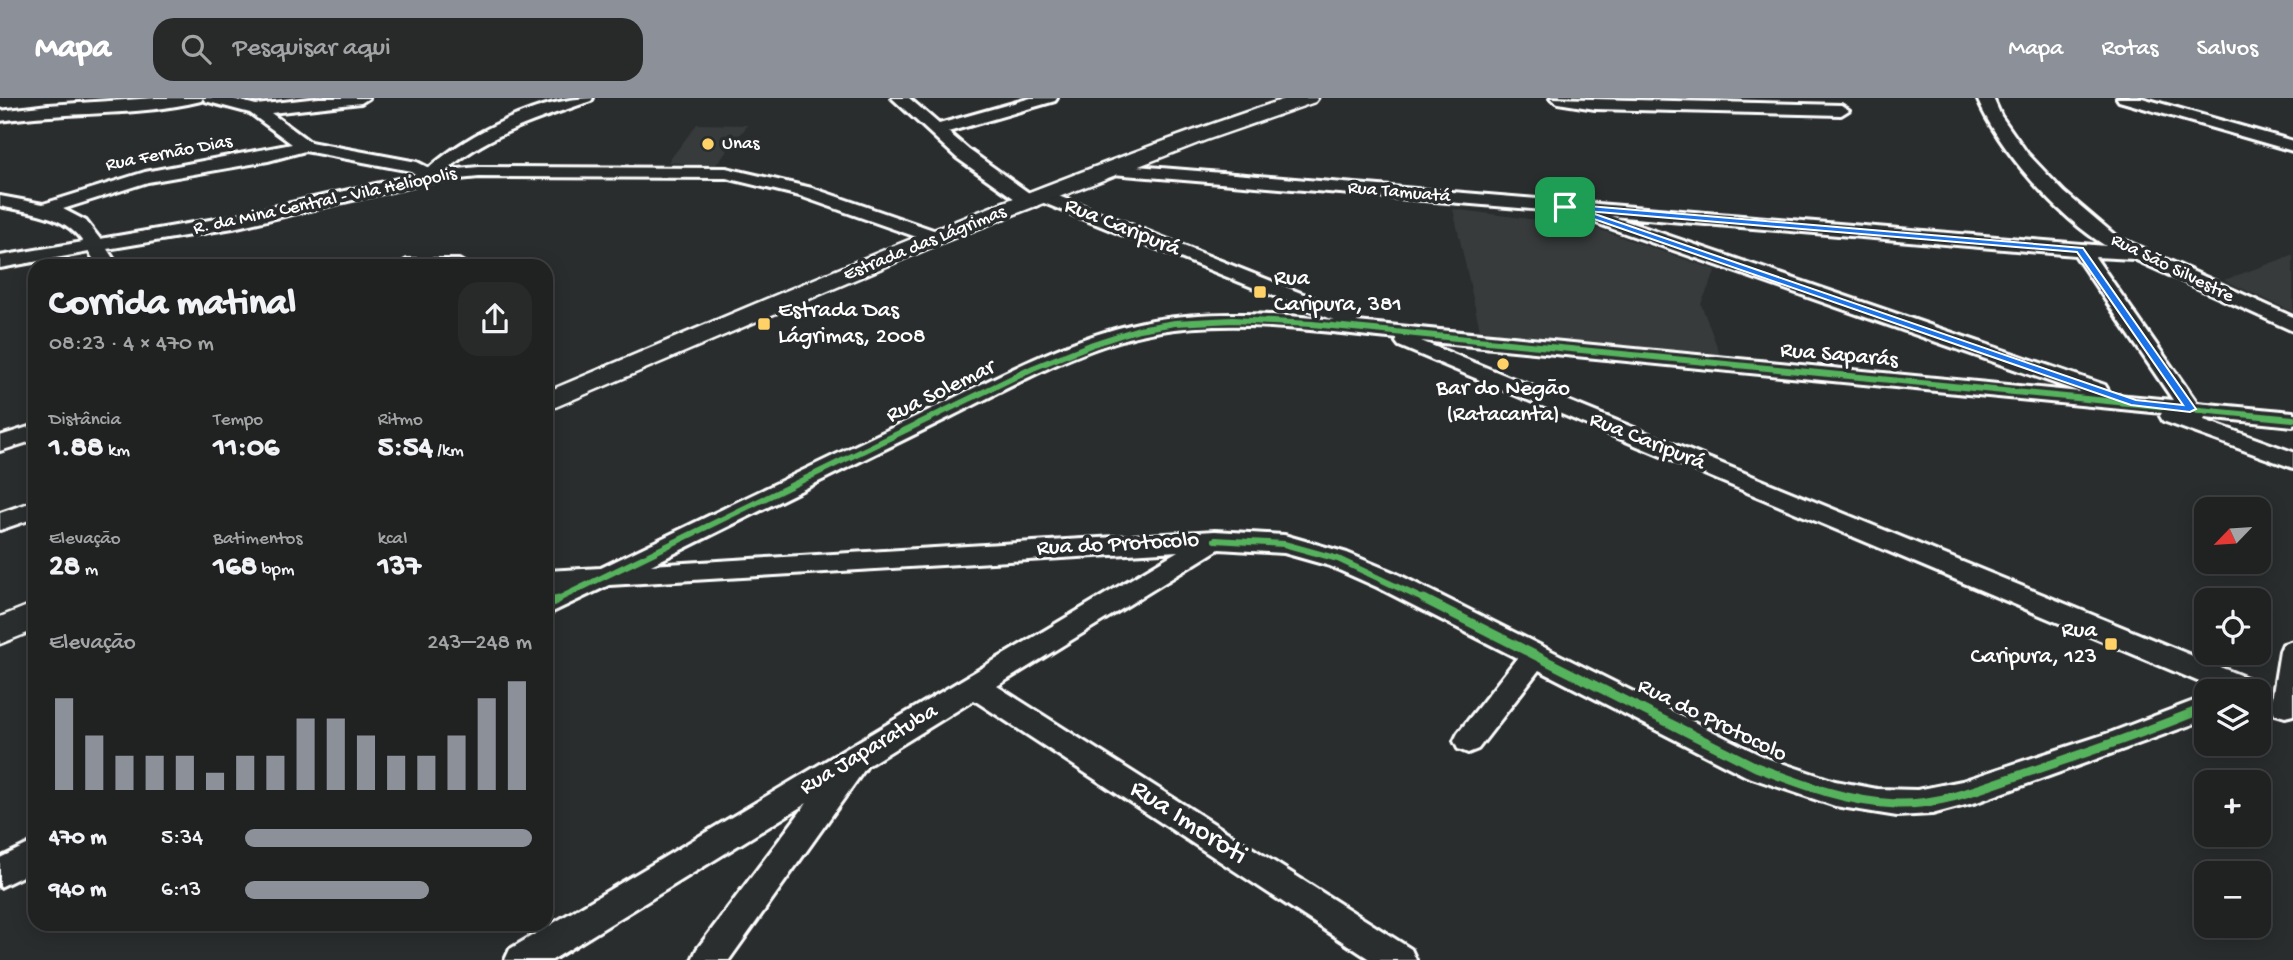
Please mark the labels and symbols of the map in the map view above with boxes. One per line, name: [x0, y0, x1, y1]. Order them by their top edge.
street label: Rua Fernão Dias: [104, 130, 235, 178]
place label: Unas: [722, 133, 761, 156]
marker: Unas: [700, 136, 716, 152]
street label: R. da Mina Central - Vila Heliopolis: [191, 163, 460, 241]
street label: Rua Tamuatá: [1347, 177, 1453, 209]
pin: [1535, 177, 1595, 237]
street label: Rua Caripurá: [1060, 193, 1185, 264]
street label: Estrada das Lágrimas: [840, 200, 1011, 287]
street label: Rua São Silvestre: [2107, 229, 2238, 309]
place label: Rua Caripura, 381: [1274, 266, 1402, 319]
marker: Rua Caripura, 381: [1252, 284, 1268, 300]
place label: Estrada Das Lágrimas, 2008: [778, 298, 926, 351]
marker: Estrada Das Lágrimas, 2008: [756, 316, 772, 332]
street label: Rua Saparás: [1779, 337, 1899, 375]
street label: Rua Solemar: [882, 353, 1002, 430]
marker: Bar do Negão (Ratacanta): [1495, 356, 1511, 372]
place label: Bar do Negão (Ratacanta): [1435, 376, 1570, 429]
street label: Rua Caripurá: [1585, 407, 1710, 478]
north arrow: [2194, 497, 2272, 574]
street label: Rua do Protocolo: [1036, 527, 1200, 563]
place label: Rua Caripura, 123: [1970, 618, 2098, 671]
marker: Rua Caripura, 123: [2103, 636, 2119, 652]
street label: Rua do Protocolo: [1633, 673, 1791, 769]
street label: Rua Japaratuba: [795, 698, 944, 802]
street label: Rua Imoroti: [1123, 773, 1253, 873]

